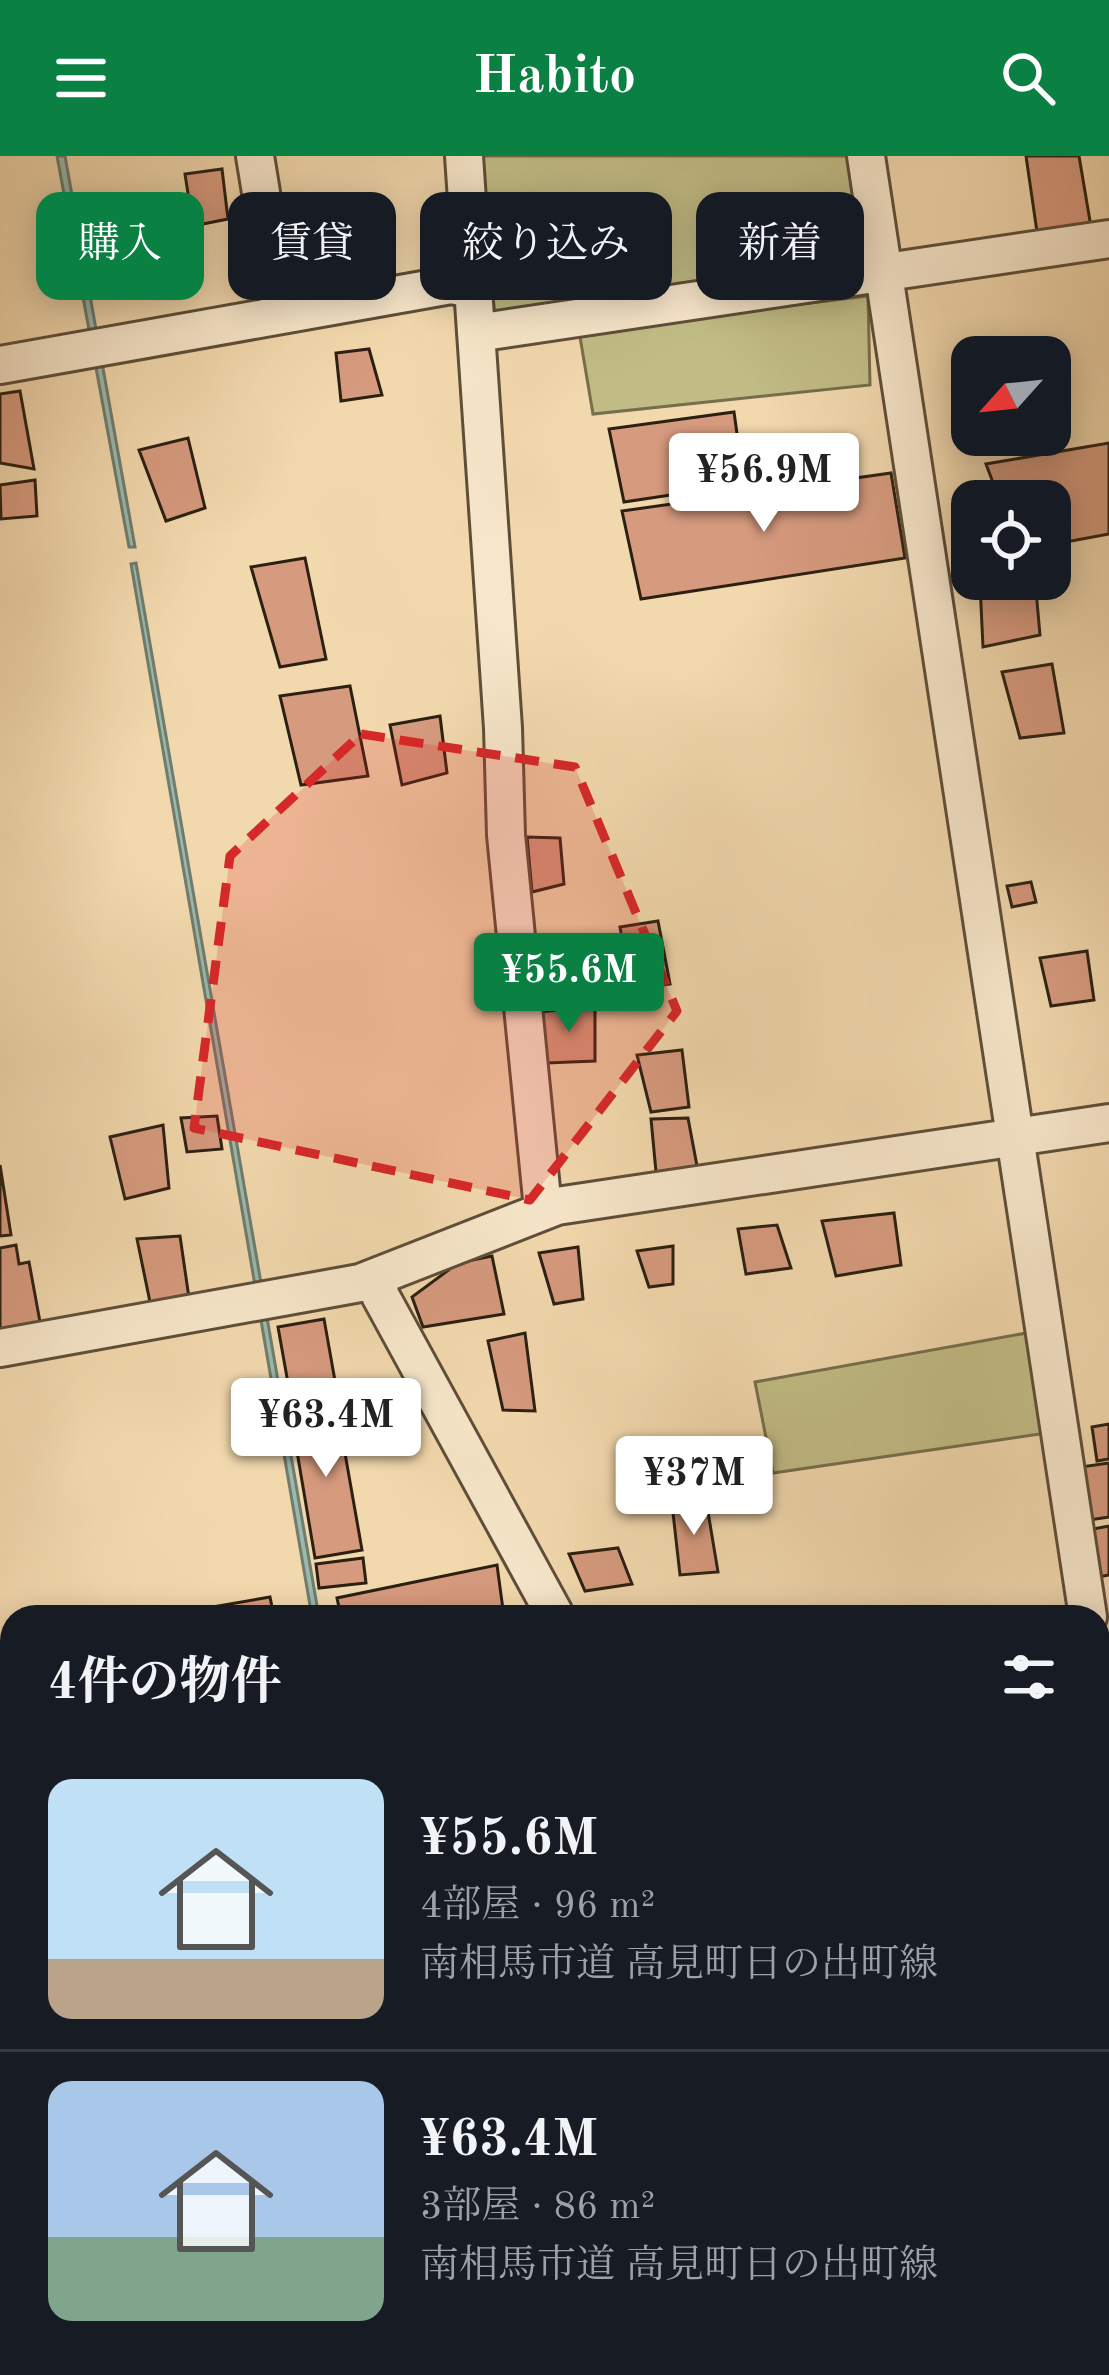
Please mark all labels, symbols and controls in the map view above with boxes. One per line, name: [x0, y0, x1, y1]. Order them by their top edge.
icon: menu: [48, 45, 114, 111]
icon: search: [995, 45, 1061, 111]
text: Habito: [473, 51, 636, 105]
chip: 購入: [36, 192, 204, 300]
chip: 賃貸: [228, 192, 396, 300]
chip: 絞り込み: [420, 192, 672, 300]
chip: 新着: [696, 192, 864, 300]
north arrow: [951, 336, 1071, 456]
map controls: [951, 336, 1071, 600]
pin: ¥56.9M: [666, 433, 862, 535]
text: ¥56.9M: [696, 452, 832, 491]
button: locate: [951, 480, 1071, 600]
pin: ¥55.6M: [471, 933, 667, 1035]
text: ¥55.6M: [501, 952, 637, 991]
pin: ¥63.4M: [228, 1378, 424, 1480]
text: ¥63.4M: [258, 1397, 394, 1436]
pin: ¥37M: [623, 1436, 765, 1538]
text: ¥37M: [643, 1455, 745, 1494]
icon: filters: [996, 1644, 1062, 1710]
text: 4件の物件: [48, 1659, 282, 1710]
text: ¥55.6M: [420, 1815, 598, 1866]
icon: home: [144, 1827, 288, 1971]
text: 4部屋 · 96 m²: [420, 1887, 655, 1926]
text: 南相馬市道 高見町日の出町線: [420, 1946, 938, 1985]
text: ¥63.4M: [420, 2116, 598, 2167]
icon: home: [144, 2129, 288, 2273]
text: 3部屋 · 86 m²: [420, 2188, 655, 2227]
text: 南相馬市道 高見町日の出町線: [420, 2247, 938, 2286]

